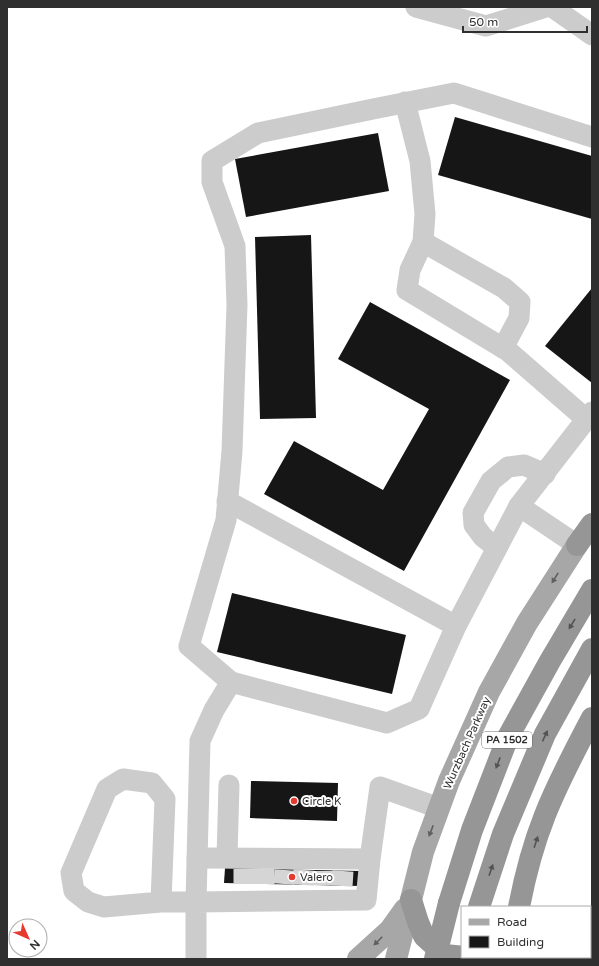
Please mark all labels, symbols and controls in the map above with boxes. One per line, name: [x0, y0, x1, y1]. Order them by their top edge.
scale bar: [463, 8, 587, 34]
text: 50 m: [469, 15, 498, 29]
one-way arrow: [552, 572, 559, 584]
one-way arrow: [568, 619, 576, 629]
street label: Wurzbach Parkway: [441, 695, 493, 791]
one-way arrow: [542, 730, 548, 742]
road number: PA 1502: [482, 732, 532, 748]
one-way arrow: [494, 758, 500, 770]
place label: Circle K: [302, 795, 342, 808]
marker: Circle K: [289, 796, 299, 806]
one-way arrow: [427, 825, 433, 837]
one-way arrow: [533, 836, 539, 848]
one-way arrow: [488, 864, 494, 876]
place label: Valero: [300, 871, 333, 884]
marker: Valero: [287, 872, 297, 882]
legend: [461, 906, 591, 958]
text: Road: [497, 915, 527, 929]
north arrow: [8, 918, 48, 958]
text: Building: [497, 935, 544, 949]
one-way arrow: [373, 936, 383, 946]
text: N: [27, 937, 42, 952]

